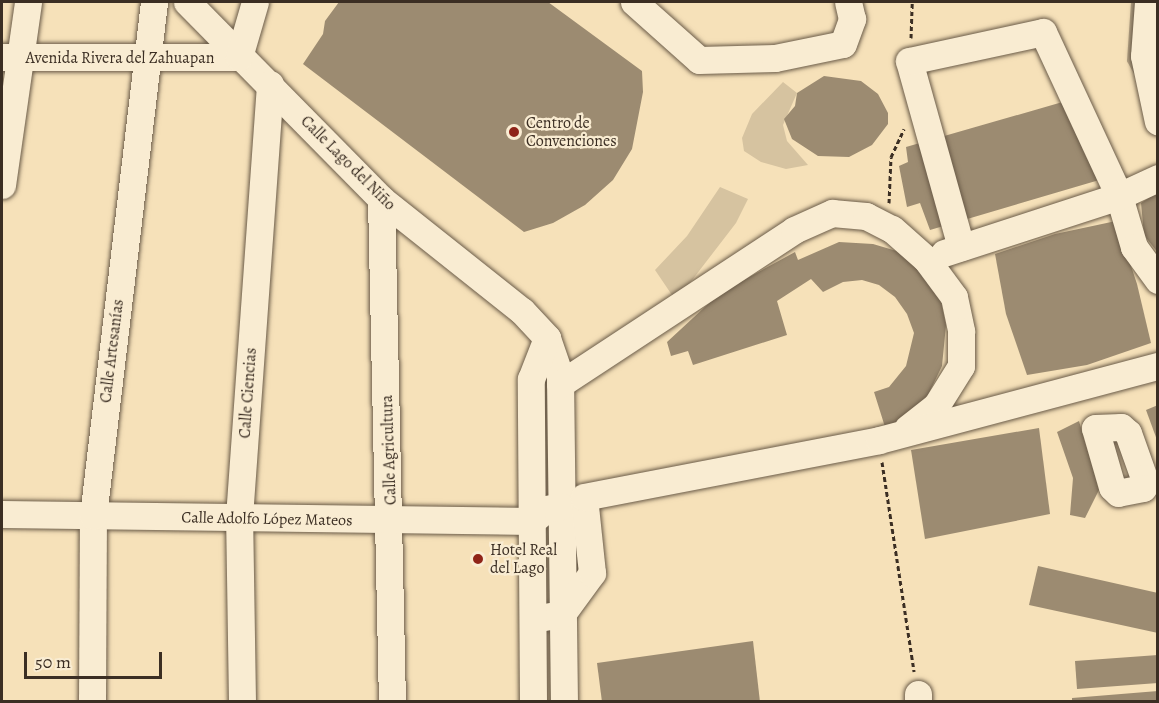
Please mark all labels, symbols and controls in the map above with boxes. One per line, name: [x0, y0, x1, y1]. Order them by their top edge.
street label: Avenida Rivera del Zahuapan: [25, 48, 215, 68]
street label: Calle Lago del Niño: [297, 112, 399, 214]
place label: Centro de Convenciones: [526, 113, 617, 151]
marker: Centro de Convenciones: [507, 125, 521, 139]
street label: Calle Artesanías: [96, 298, 128, 404]
street label: Calle Ciencias: [235, 347, 261, 439]
street label: Calle Agricultura: [377, 395, 401, 505]
street label: Calle Adolfo López Mateos: [181, 508, 353, 530]
place label: Hotel Real del Lago: [490, 540, 557, 578]
marker: Hotel Real del Lago: [471, 552, 485, 566]
scale bar: [27, 640, 165, 678]
text: 50 m: [35, 650, 71, 674]

